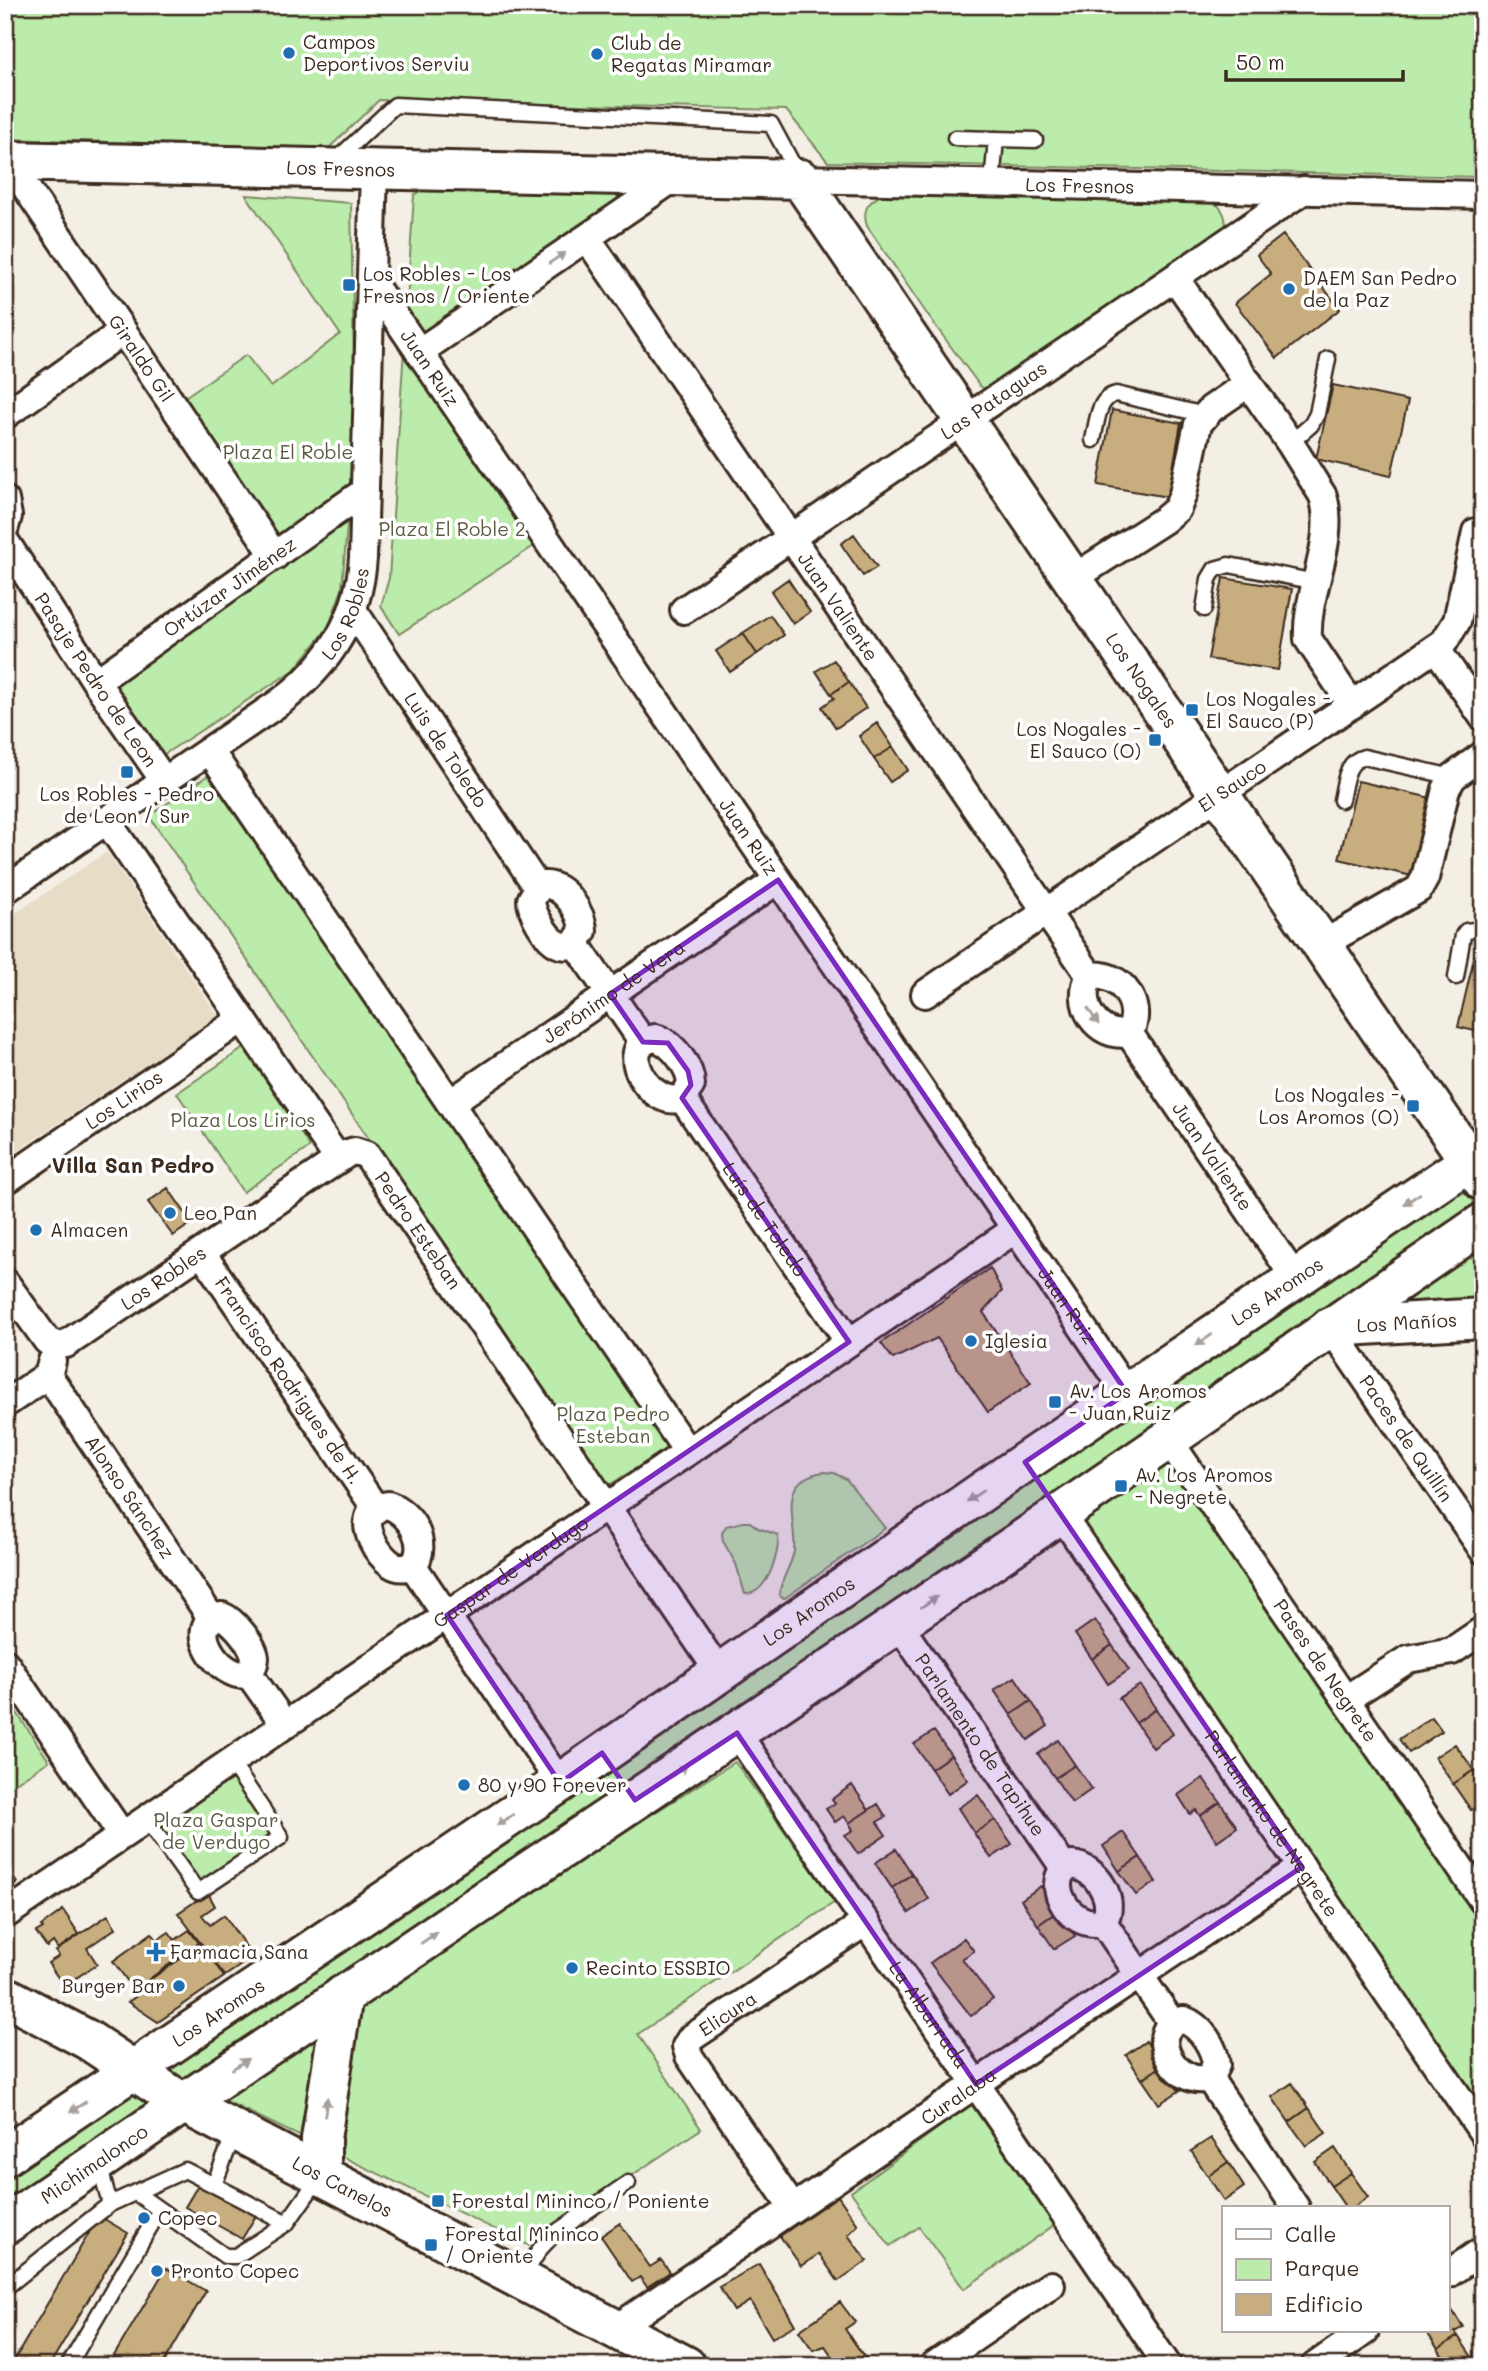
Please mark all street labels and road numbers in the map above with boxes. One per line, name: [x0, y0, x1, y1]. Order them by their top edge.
street label: Los Fresnos: [286, 154, 396, 182]
street label: Los Fresnos: [1025, 171, 1135, 199]
street label: Giraldo Gil: [103, 309, 180, 406]
street label: Juan Ruiz: [395, 324, 466, 411]
street label: Las Pataguas: [935, 355, 1051, 445]
street label: Ortúzar Jiménez: [158, 531, 301, 642]
street label: Juan Valiente: [793, 547, 885, 666]
street label: Los Robles: [315, 566, 374, 665]
street label: Pasaje Pedro de Leon: [29, 587, 164, 772]
street label: Los Nogales: [1101, 627, 1184, 733]
street label: Luis de Toledo: [399, 687, 494, 812]
street label: El Sauco: [1193, 753, 1271, 817]
street label: Juan Ruiz: [714, 793, 784, 880]
street label: Jerónimo de Vera: [537, 934, 690, 1049]
street label: Los Lirios: [80, 1064, 167, 1135]
street label: Juan Valiente: [1167, 1097, 1259, 1215]
street label: Luís de Toledo: [717, 1157, 813, 1281]
street label: Pedro Esteban: [370, 1166, 468, 1294]
street label: Los Robles: [116, 1240, 211, 1315]
street label: Los Aromos: [1226, 1251, 1328, 1331]
street label: Juan Ruiz: [1033, 1262, 1103, 1349]
street label: Francisco Rodrigues de H.: [210, 1271, 368, 1489]
street label: Los Mañíos: [1356, 1307, 1458, 1337]
street label: Paces de Quillín: [1354, 1370, 1459, 1506]
street label: Alonso Sánchez: [80, 1430, 181, 1563]
street label: Gaspar de Verdugo: [428, 1510, 593, 1633]
street label: Los Aromos: [758, 1570, 859, 1651]
street label: Pases de Negrete: [1269, 1594, 1384, 1746]
street label: Parlamento de Tapihue: [910, 1648, 1052, 1841]
street label: Parlamento de Negrete: [1200, 1725, 1345, 1922]
street label: La Albarrada: [884, 1956, 975, 2073]
street label: Los Aromos: [167, 1972, 269, 2052]
street label: Elicura: [694, 1985, 761, 2042]
street label: Curalaba: [916, 2061, 1001, 2130]
street label: Michimalonco: [35, 2118, 153, 2209]
street label: Los Canelos: [288, 2150, 397, 2222]

